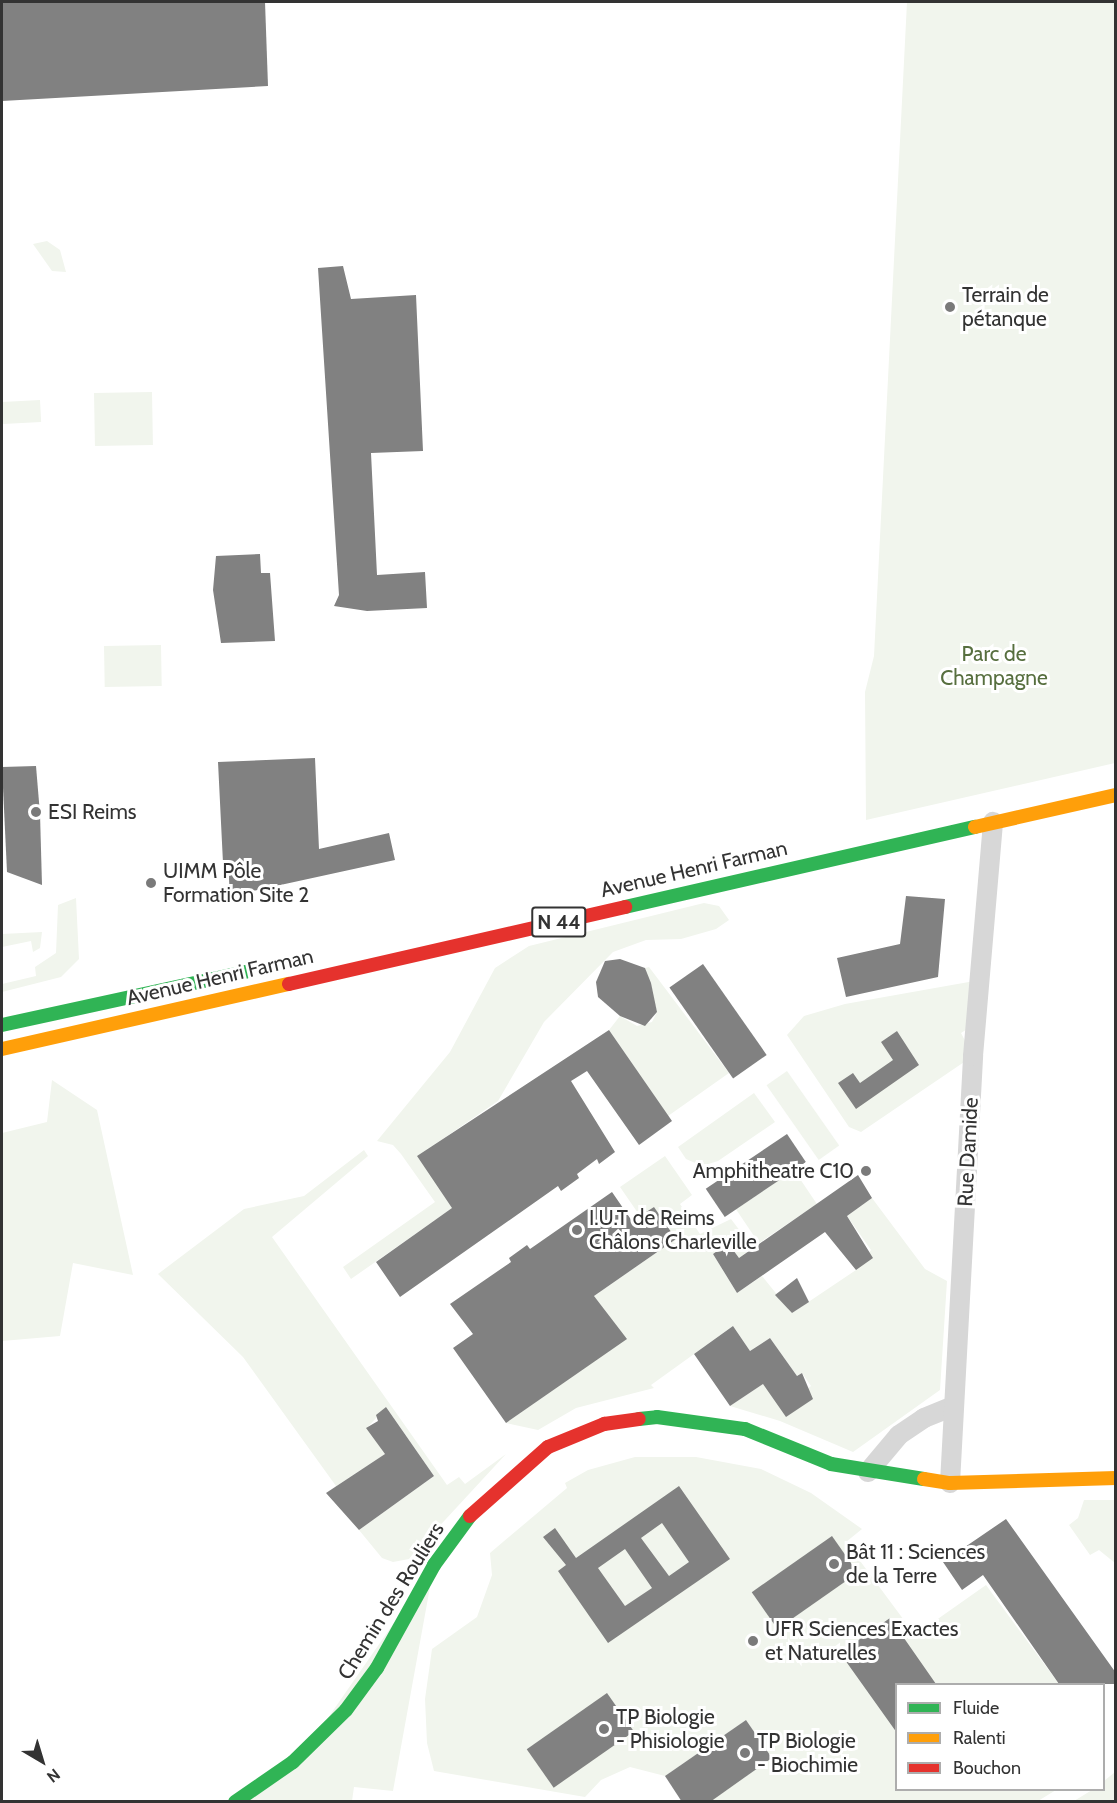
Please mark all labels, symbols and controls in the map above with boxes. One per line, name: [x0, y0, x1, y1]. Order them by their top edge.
place label: Terrain de pétanque: [962, 282, 1049, 332]
marker: Terrain de pétanque: [943, 300, 957, 314]
park label: Parc de Champagne: [940, 641, 1048, 691]
place label: ESI Reims: [48, 799, 137, 825]
marker: ESI Reims: [29, 805, 43, 819]
street label: Avenue Henri Farman: [598, 835, 790, 903]
place label: UIMM Pôle Formation Site 2: [163, 858, 309, 908]
marker: UIMM Pôle Formation Site 2: [144, 876, 158, 890]
road number: N 44: [530, 905, 588, 939]
street label: Avenue Henri Farman: [124, 943, 316, 1011]
street label: Rue Damide: [953, 1097, 983, 1207]
place label: Amphitheatre C10: [693, 1158, 854, 1184]
marker: Amphitheatre C10: [859, 1164, 873, 1178]
place label: I.U.T de Reims Châlons Charleville: [589, 1205, 757, 1255]
marker: I.U.T de Reims Châlons Charleville: [570, 1223, 584, 1237]
street label: Chemin des Rouliers: [332, 1518, 450, 1684]
place label: Bât 11 : Sciences de la Terre: [846, 1539, 985, 1589]
marker: Bât 11 : Sciences de la Terre: [827, 1557, 841, 1571]
place label: UFR Sciences Exactes et Naturelles: [765, 1616, 958, 1666]
marker: UFR Sciences Exactes et Naturelles: [746, 1634, 760, 1648]
legend: [895, 1683, 1105, 1791]
text: Fluide: [953, 1697, 999, 1719]
place label: TP Biologie - Phisiologie: [616, 1704, 725, 1754]
marker: TP Biologie - Phisiologie: [597, 1722, 611, 1736]
text: Ralenti: [953, 1727, 1006, 1749]
place label: TP Biologie - Biochimie: [757, 1728, 858, 1778]
north arrow: [12, 1731, 72, 1791]
marker: TP Biologie - Biochimie: [738, 1746, 752, 1760]
text: Bouchon: [953, 1757, 1021, 1779]
text: N: [43, 1765, 64, 1787]

